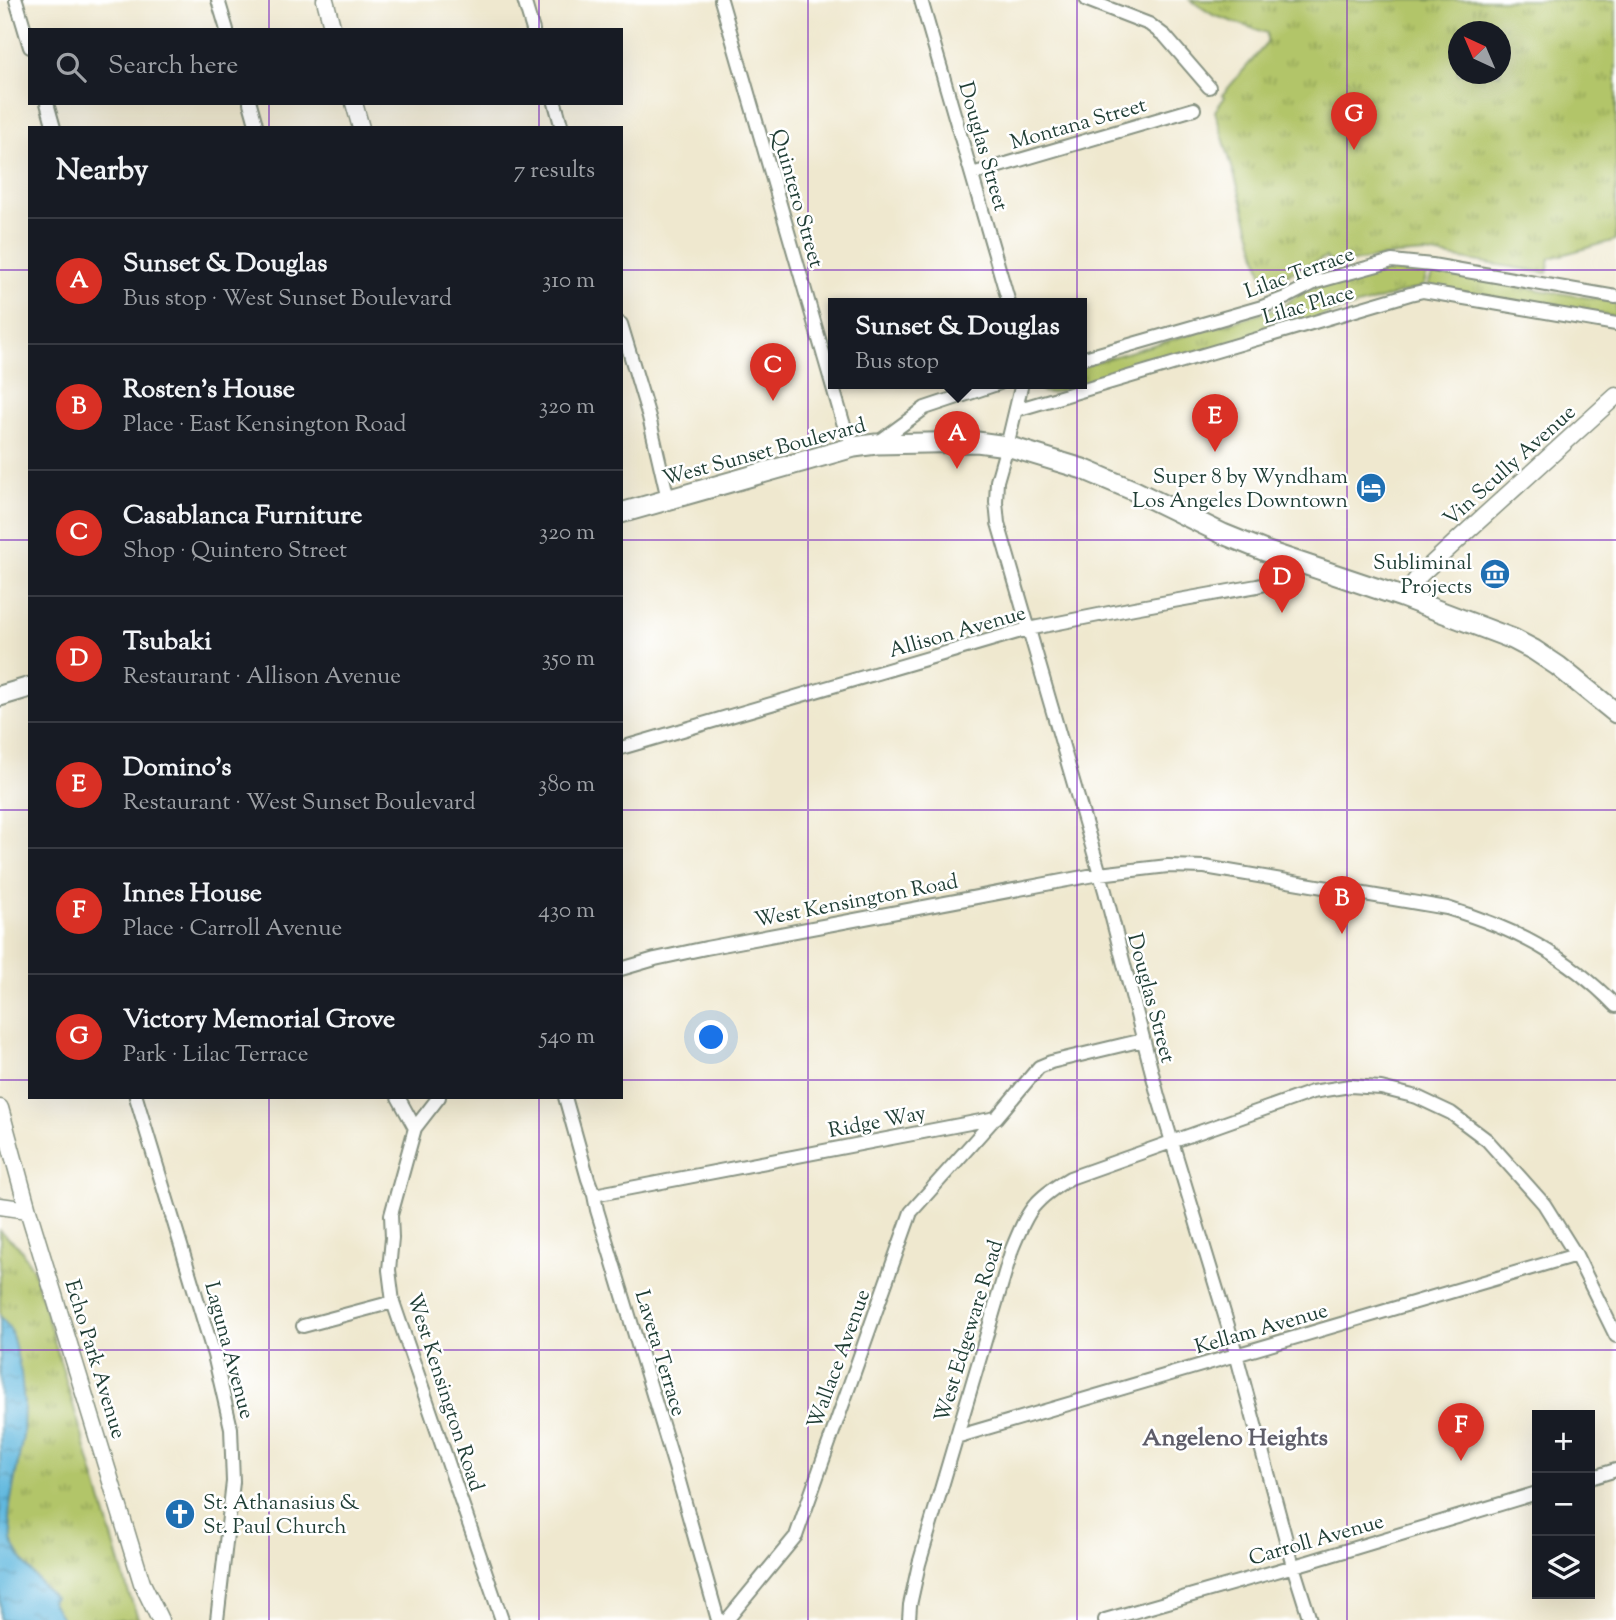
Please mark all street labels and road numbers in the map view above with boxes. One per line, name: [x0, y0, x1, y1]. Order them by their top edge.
street label: Douglas Street: [949, 79, 1015, 215]
street label: Montana Street: [1007, 91, 1150, 159]
street label: Quintero Street: [762, 126, 830, 271]
street label: Lilac Terrace: [1241, 240, 1359, 308]
street label: Lilac Place: [1259, 279, 1358, 333]
street label: Vin Scully Avenue: [1437, 399, 1583, 534]
street label: West Sunset Boulevard: [659, 411, 870, 495]
street label: Allison Avenue: [885, 599, 1030, 667]
street label: West Kensington Road: [752, 867, 961, 936]
street label: Douglas Street: [1118, 930, 1182, 1067]
street label: Ridge Way: [826, 1099, 929, 1147]
street label: West Edgeware Road: [928, 1237, 1012, 1427]
street label: Echo Park Avenue: [56, 1276, 133, 1443]
street label: Laguna Avenue: [195, 1278, 261, 1423]
street label: Wallace Avenue: [801, 1286, 879, 1434]
street label: Laveta Terrace: [626, 1287, 693, 1420]
street label: West Kensington Road: [398, 1290, 490, 1496]
street label: Kellam Avenue: [1191, 1297, 1332, 1363]
street label: Carroll Avenue: [1245, 1507, 1388, 1575]

